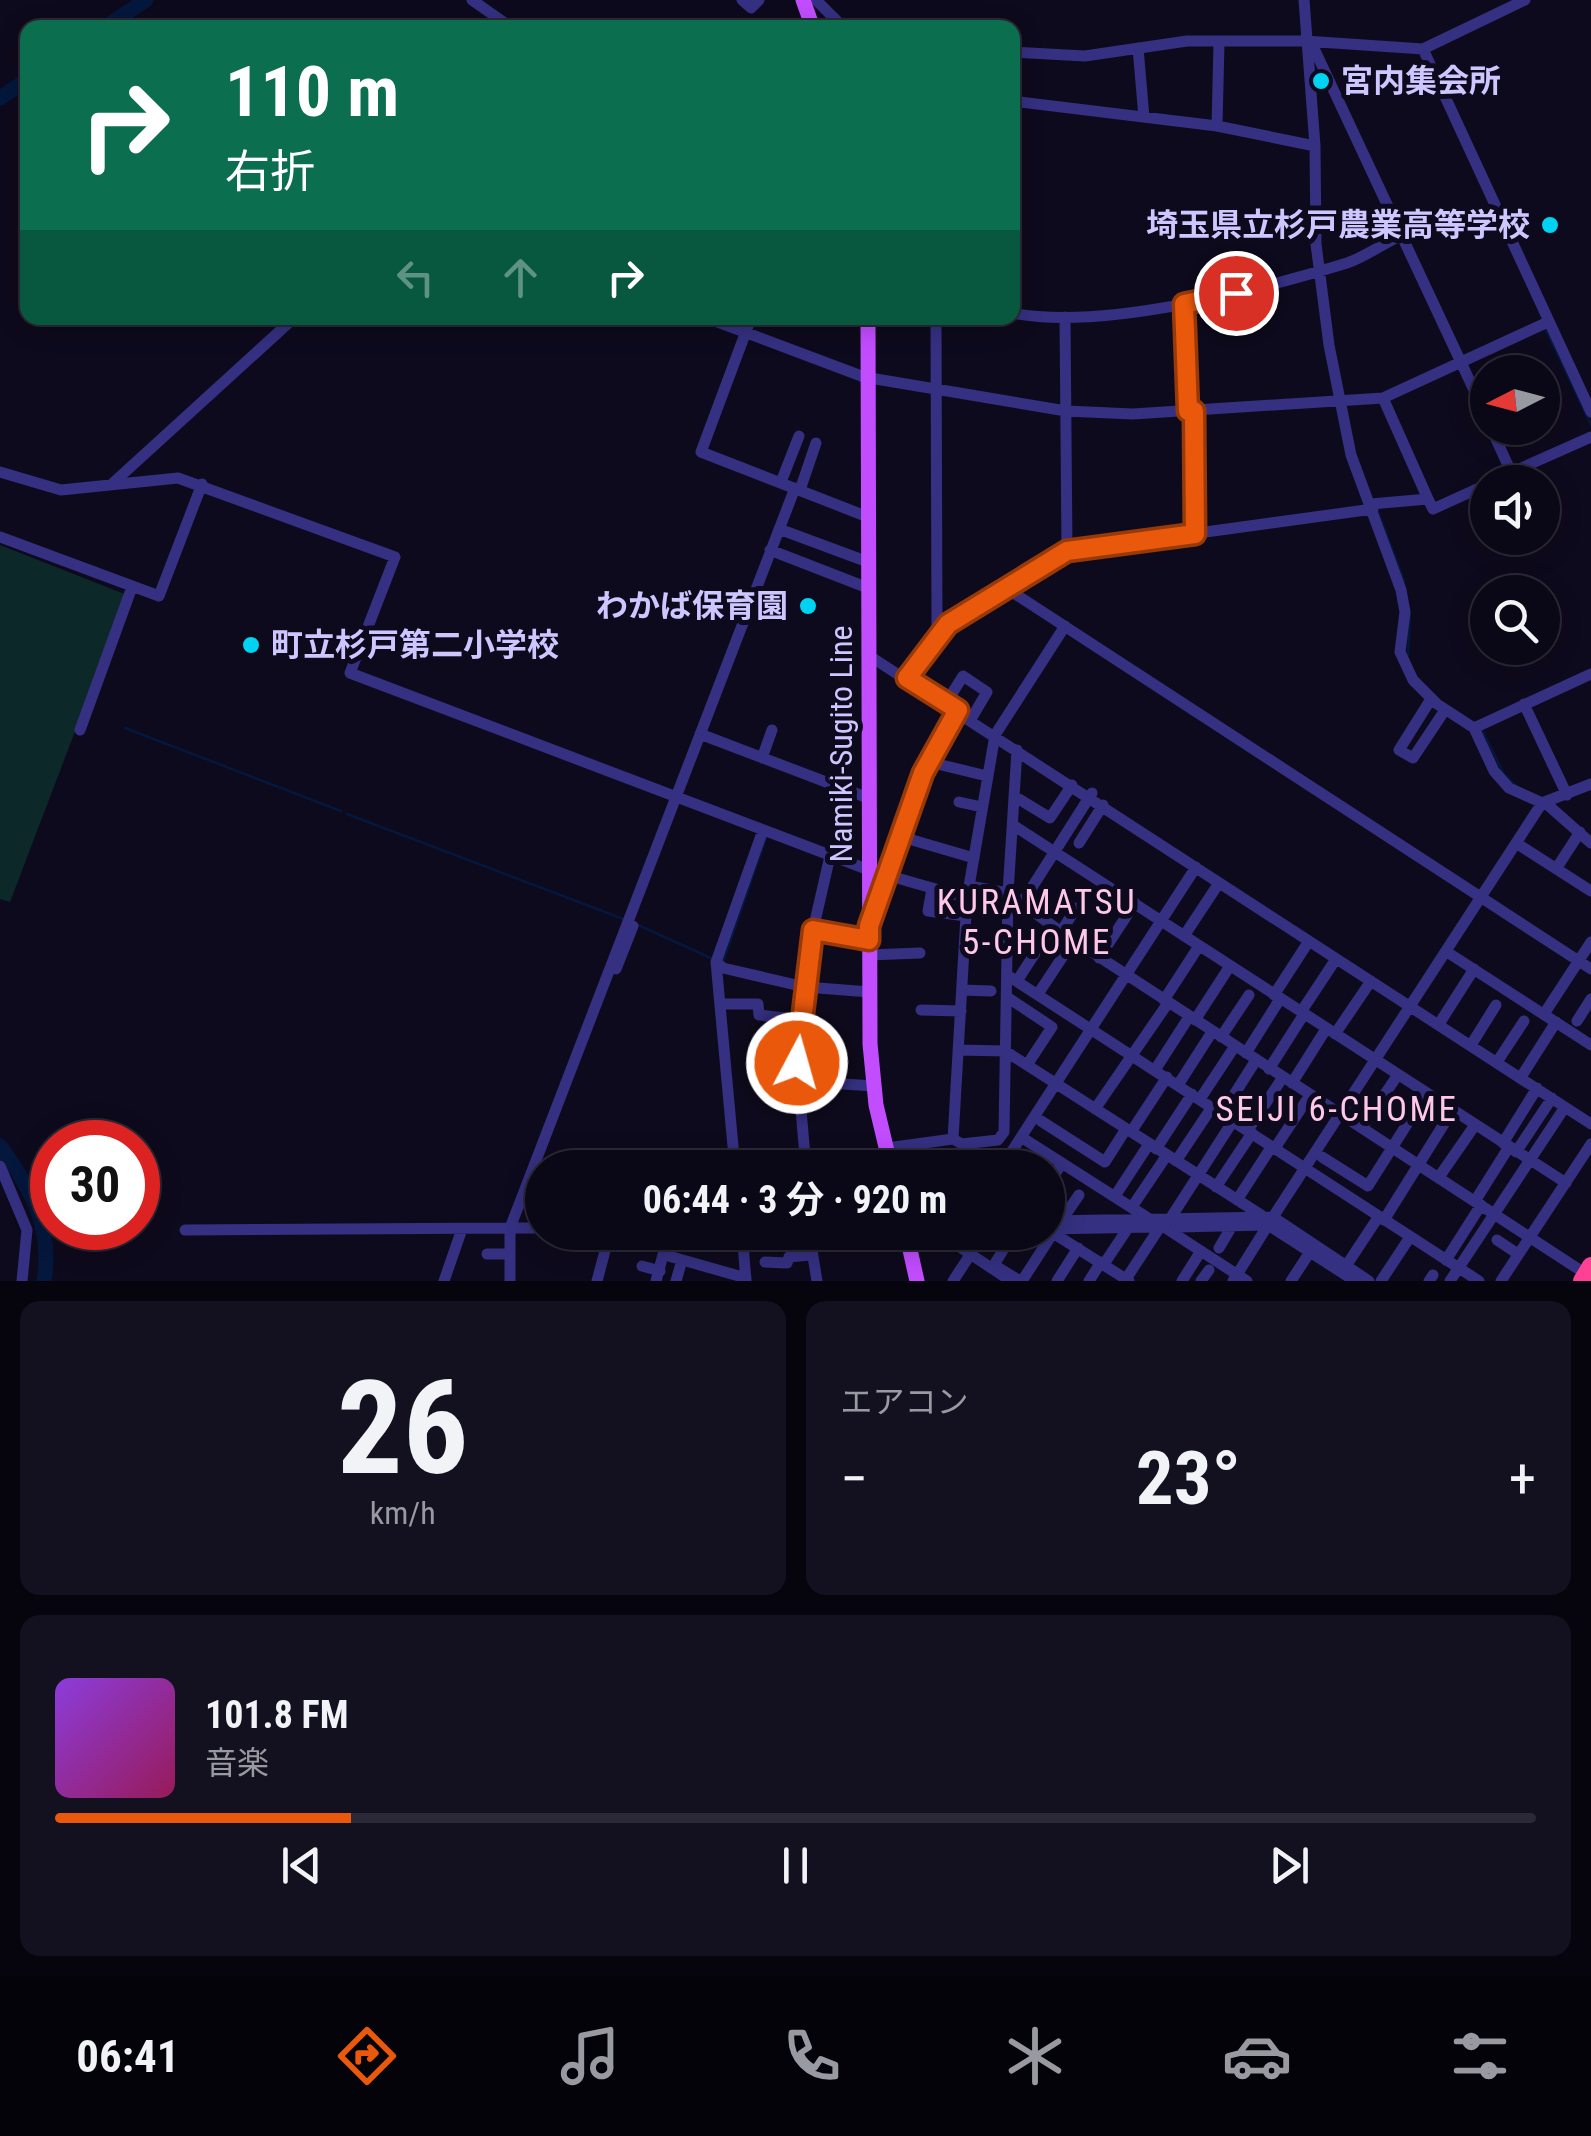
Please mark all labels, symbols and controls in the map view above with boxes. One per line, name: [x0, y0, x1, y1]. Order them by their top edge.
text: 110 m: [225, 51, 399, 133]
icon: right: [60, 60, 190, 190]
place label: 宮内集会所: [1341, 62, 1501, 100]
marker: 宮内集会所: [1310, 70, 1332, 92]
text: 右折: [225, 145, 315, 198]
place label: 埼玉県立杉戸農業高等学校: [1146, 206, 1530, 244]
marker: 埼玉県立杉戸農業高等学校: [1539, 214, 1561, 236]
icon: left: [388, 250, 443, 305]
icon: ahead: [493, 250, 548, 305]
icon: right: [598, 250, 653, 305]
pin: [1194, 251, 1279, 336]
icon: arrive: [1209, 266, 1264, 321]
north arrow: [1470, 355, 1560, 445]
map controls: [1470, 355, 1560, 665]
button: sound: [1470, 465, 1560, 555]
button: search: [1470, 575, 1560, 665]
place label: わかば保育園: [596, 587, 788, 625]
marker: わかば保育園: [797, 595, 819, 617]
street label: Namiki-Sugito Line: [822, 625, 860, 863]
place label: 町立杉戸第二小学校: [271, 626, 559, 664]
marker: 町立杉戸第二小学校: [240, 634, 262, 656]
district label: KURAMATSU 5-CHOME: [937, 882, 1137, 963]
position arrow: [745, 1011, 849, 1115]
district label: SEIJI 6-CHOME: [1216, 1089, 1458, 1130]
speed limit sign: 30: [30, 1120, 160, 1250]
text: 06:44 · 3 分 · 920 m: [643, 1178, 947, 1222]
text: 26: [337, 1352, 468, 1505]
text: エアコン: [841, 1383, 969, 1421]
text: 23°: [1136, 1434, 1241, 1522]
text: −: [841, 1447, 868, 1511]
text: +: [1509, 1447, 1536, 1511]
text: km/h: [370, 1494, 436, 1532]
text: 101.8 FM: [205, 1693, 349, 1737]
text: 音楽: [205, 1744, 269, 1782]
icon: previous: [274, 1838, 329, 1893]
icon: pause: [768, 1838, 823, 1893]
icon: next: [1262, 1838, 1317, 1893]
icon: directions: [332, 2021, 402, 2091]
icon: music: [555, 2021, 625, 2091]
icon: phone: [777, 2021, 847, 2091]
icon: climate: [1000, 2021, 1070, 2091]
icon: car: [1222, 2021, 1292, 2091]
icon: filters: [1445, 2021, 1515, 2091]
text: 06:41: [76, 2030, 180, 2083]

